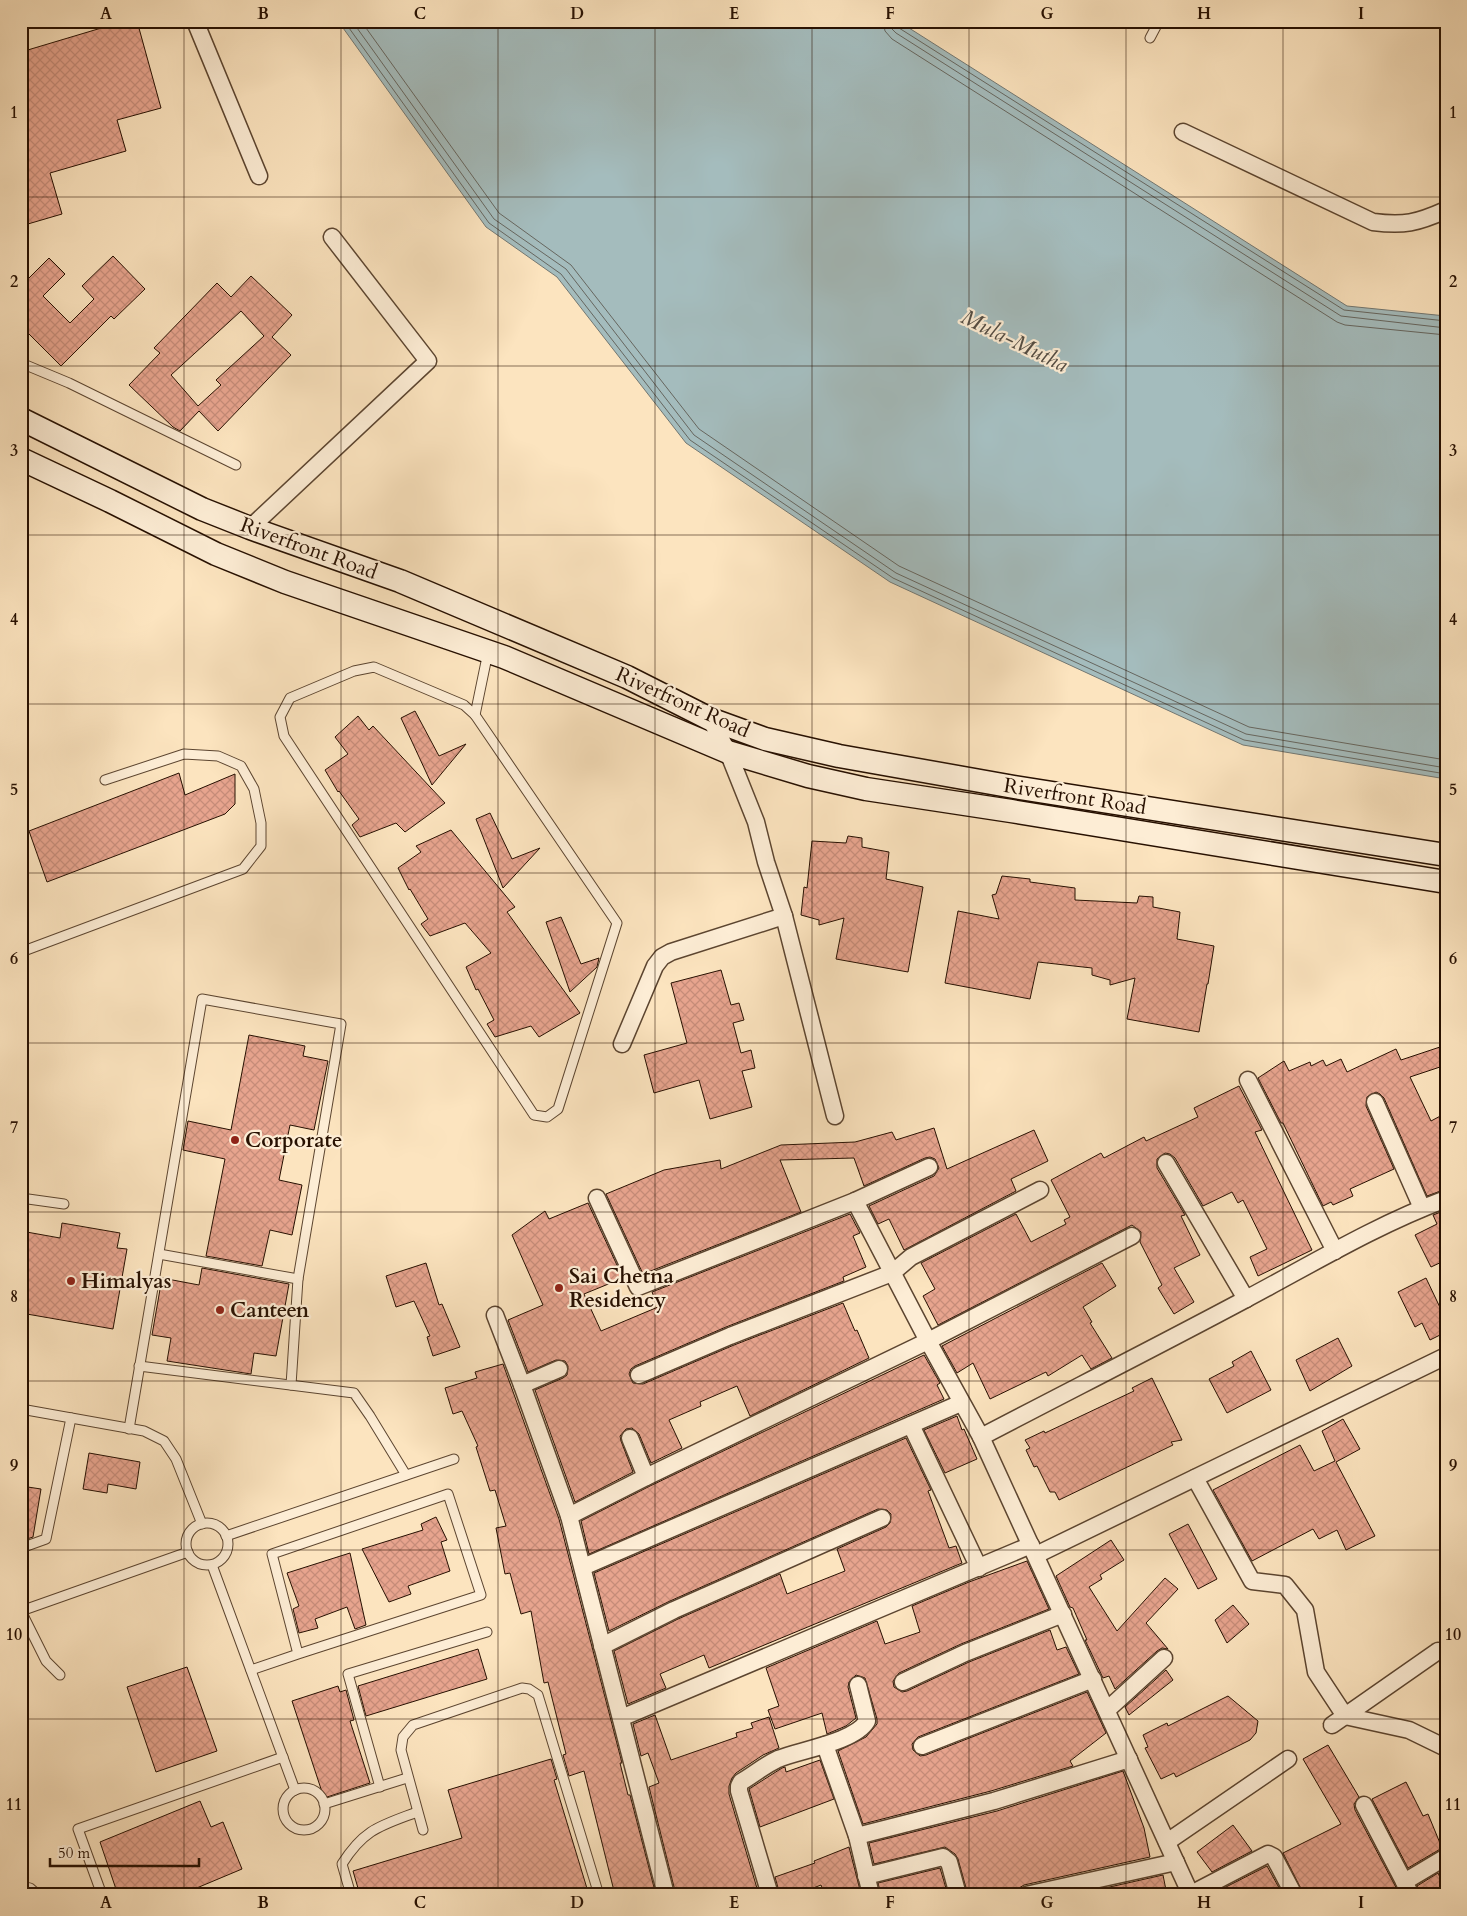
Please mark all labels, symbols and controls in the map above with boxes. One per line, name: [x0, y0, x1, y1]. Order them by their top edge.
text: A: [100, 3, 112, 25]
text: B: [257, 3, 269, 25]
text: C: [414, 3, 426, 25]
text: D: [570, 3, 584, 25]
text: E: [729, 3, 739, 25]
text: F: [885, 3, 895, 25]
text: G: [1040, 3, 1054, 25]
text: H: [1197, 3, 1211, 25]
text: I: [1358, 3, 1364, 25]
text: 1: [10, 102, 18, 124]
text: 1: [1449, 102, 1457, 124]
text: 2: [10, 271, 18, 293]
text: 2: [1449, 271, 1457, 293]
water label: Mula-Mutha: [956, 302, 1073, 380]
text: 3: [10, 440, 18, 462]
text: 3: [1449, 440, 1457, 462]
street label: Riverfront Road: [236, 510, 381, 587]
text: 4: [10, 609, 18, 631]
text: 4: [1449, 609, 1457, 631]
street label: Riverfront Road: [611, 660, 754, 745]
street label: Riverfront Road: [1002, 771, 1148, 822]
text: 5: [10, 779, 18, 801]
text: 5: [1449, 779, 1457, 801]
text: 6: [10, 948, 18, 970]
text: 6: [1449, 948, 1457, 970]
text: 7: [10, 1117, 18, 1139]
text: 7: [1449, 1117, 1457, 1139]
place label: Corporate: [245, 1126, 342, 1155]
marker: Corporate: [229, 1134, 241, 1146]
place label: Sai Chetna Residency: [569, 1262, 675, 1315]
place label: Himalyas: [81, 1267, 172, 1296]
marker: Himalyas: [65, 1275, 77, 1287]
marker: Sai Chetna Residency: [553, 1282, 565, 1294]
text: 8: [10, 1286, 18, 1308]
text: 8: [1449, 1286, 1457, 1308]
place label: Canteen: [230, 1296, 310, 1325]
marker: Canteen: [214, 1304, 226, 1316]
text: 9: [10, 1455, 18, 1477]
text: 9: [1449, 1455, 1457, 1477]
text: 10: [6, 1624, 22, 1646]
text: 10: [1445, 1624, 1461, 1646]
text: 11: [6, 1794, 22, 1816]
text: 11: [1445, 1794, 1461, 1816]
scale bar: [50, 1836, 199, 1868]
text: 50 m: [58, 1843, 90, 1863]
text: A: [100, 1892, 112, 1914]
text: B: [257, 1892, 269, 1914]
text: C: [414, 1892, 426, 1914]
text: D: [570, 1892, 584, 1914]
text: E: [729, 1892, 739, 1914]
text: F: [885, 1892, 895, 1914]
text: G: [1040, 1892, 1054, 1914]
text: H: [1197, 1892, 1211, 1914]
text: I: [1358, 1892, 1364, 1914]

